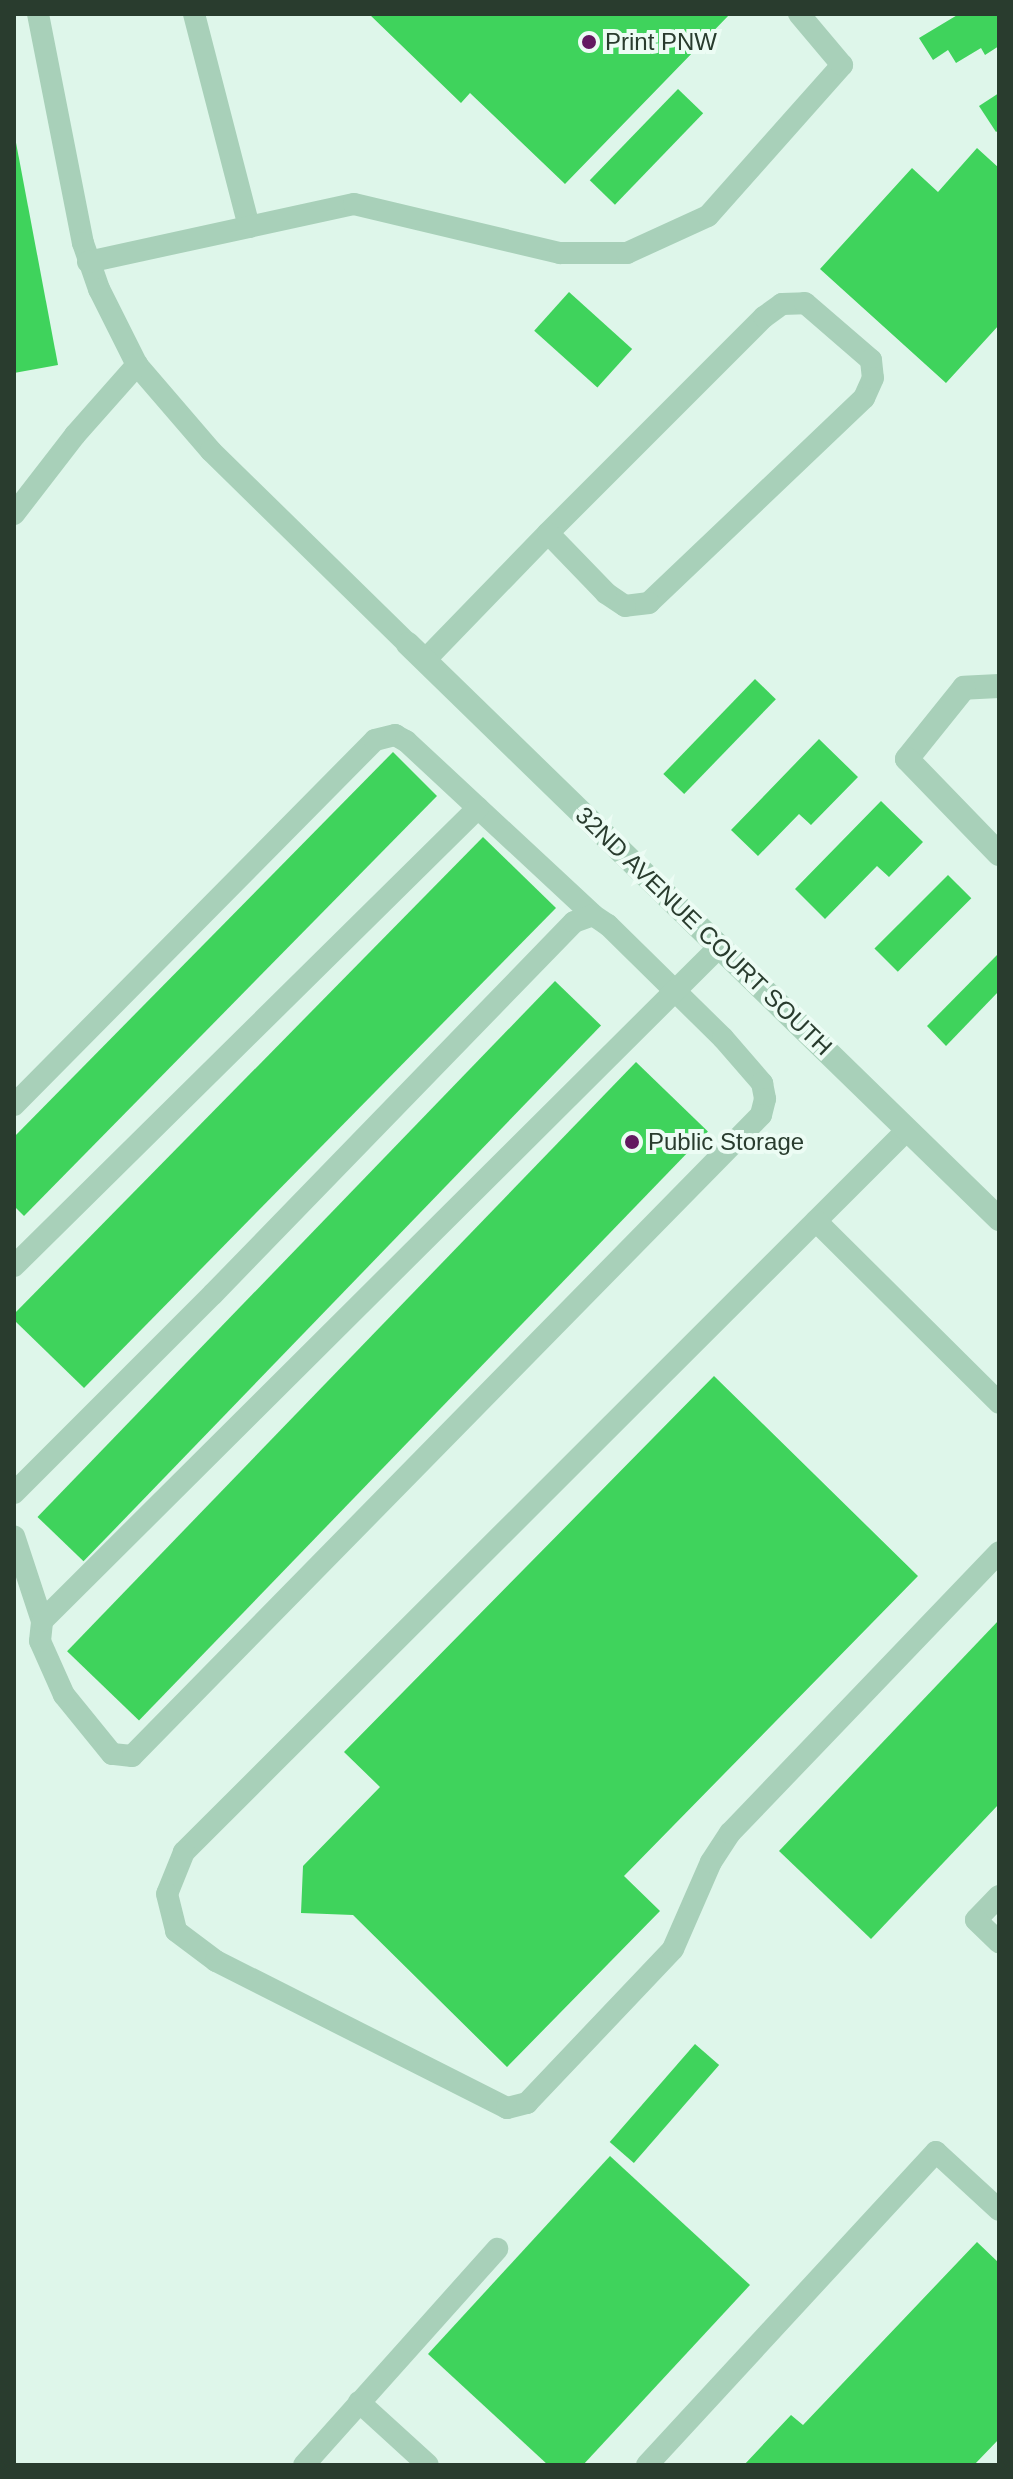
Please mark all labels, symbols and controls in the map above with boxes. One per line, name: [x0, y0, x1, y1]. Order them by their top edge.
place label: Print PNW: [605, 28, 717, 56]
marker: Print PNW: [580, 33, 598, 51]
street label: 32ND AVENUE COURT SOUTH: [569, 800, 839, 1062]
place label: Public Storage: [648, 1128, 804, 1156]
marker: Public Storage: [623, 1133, 641, 1151]

